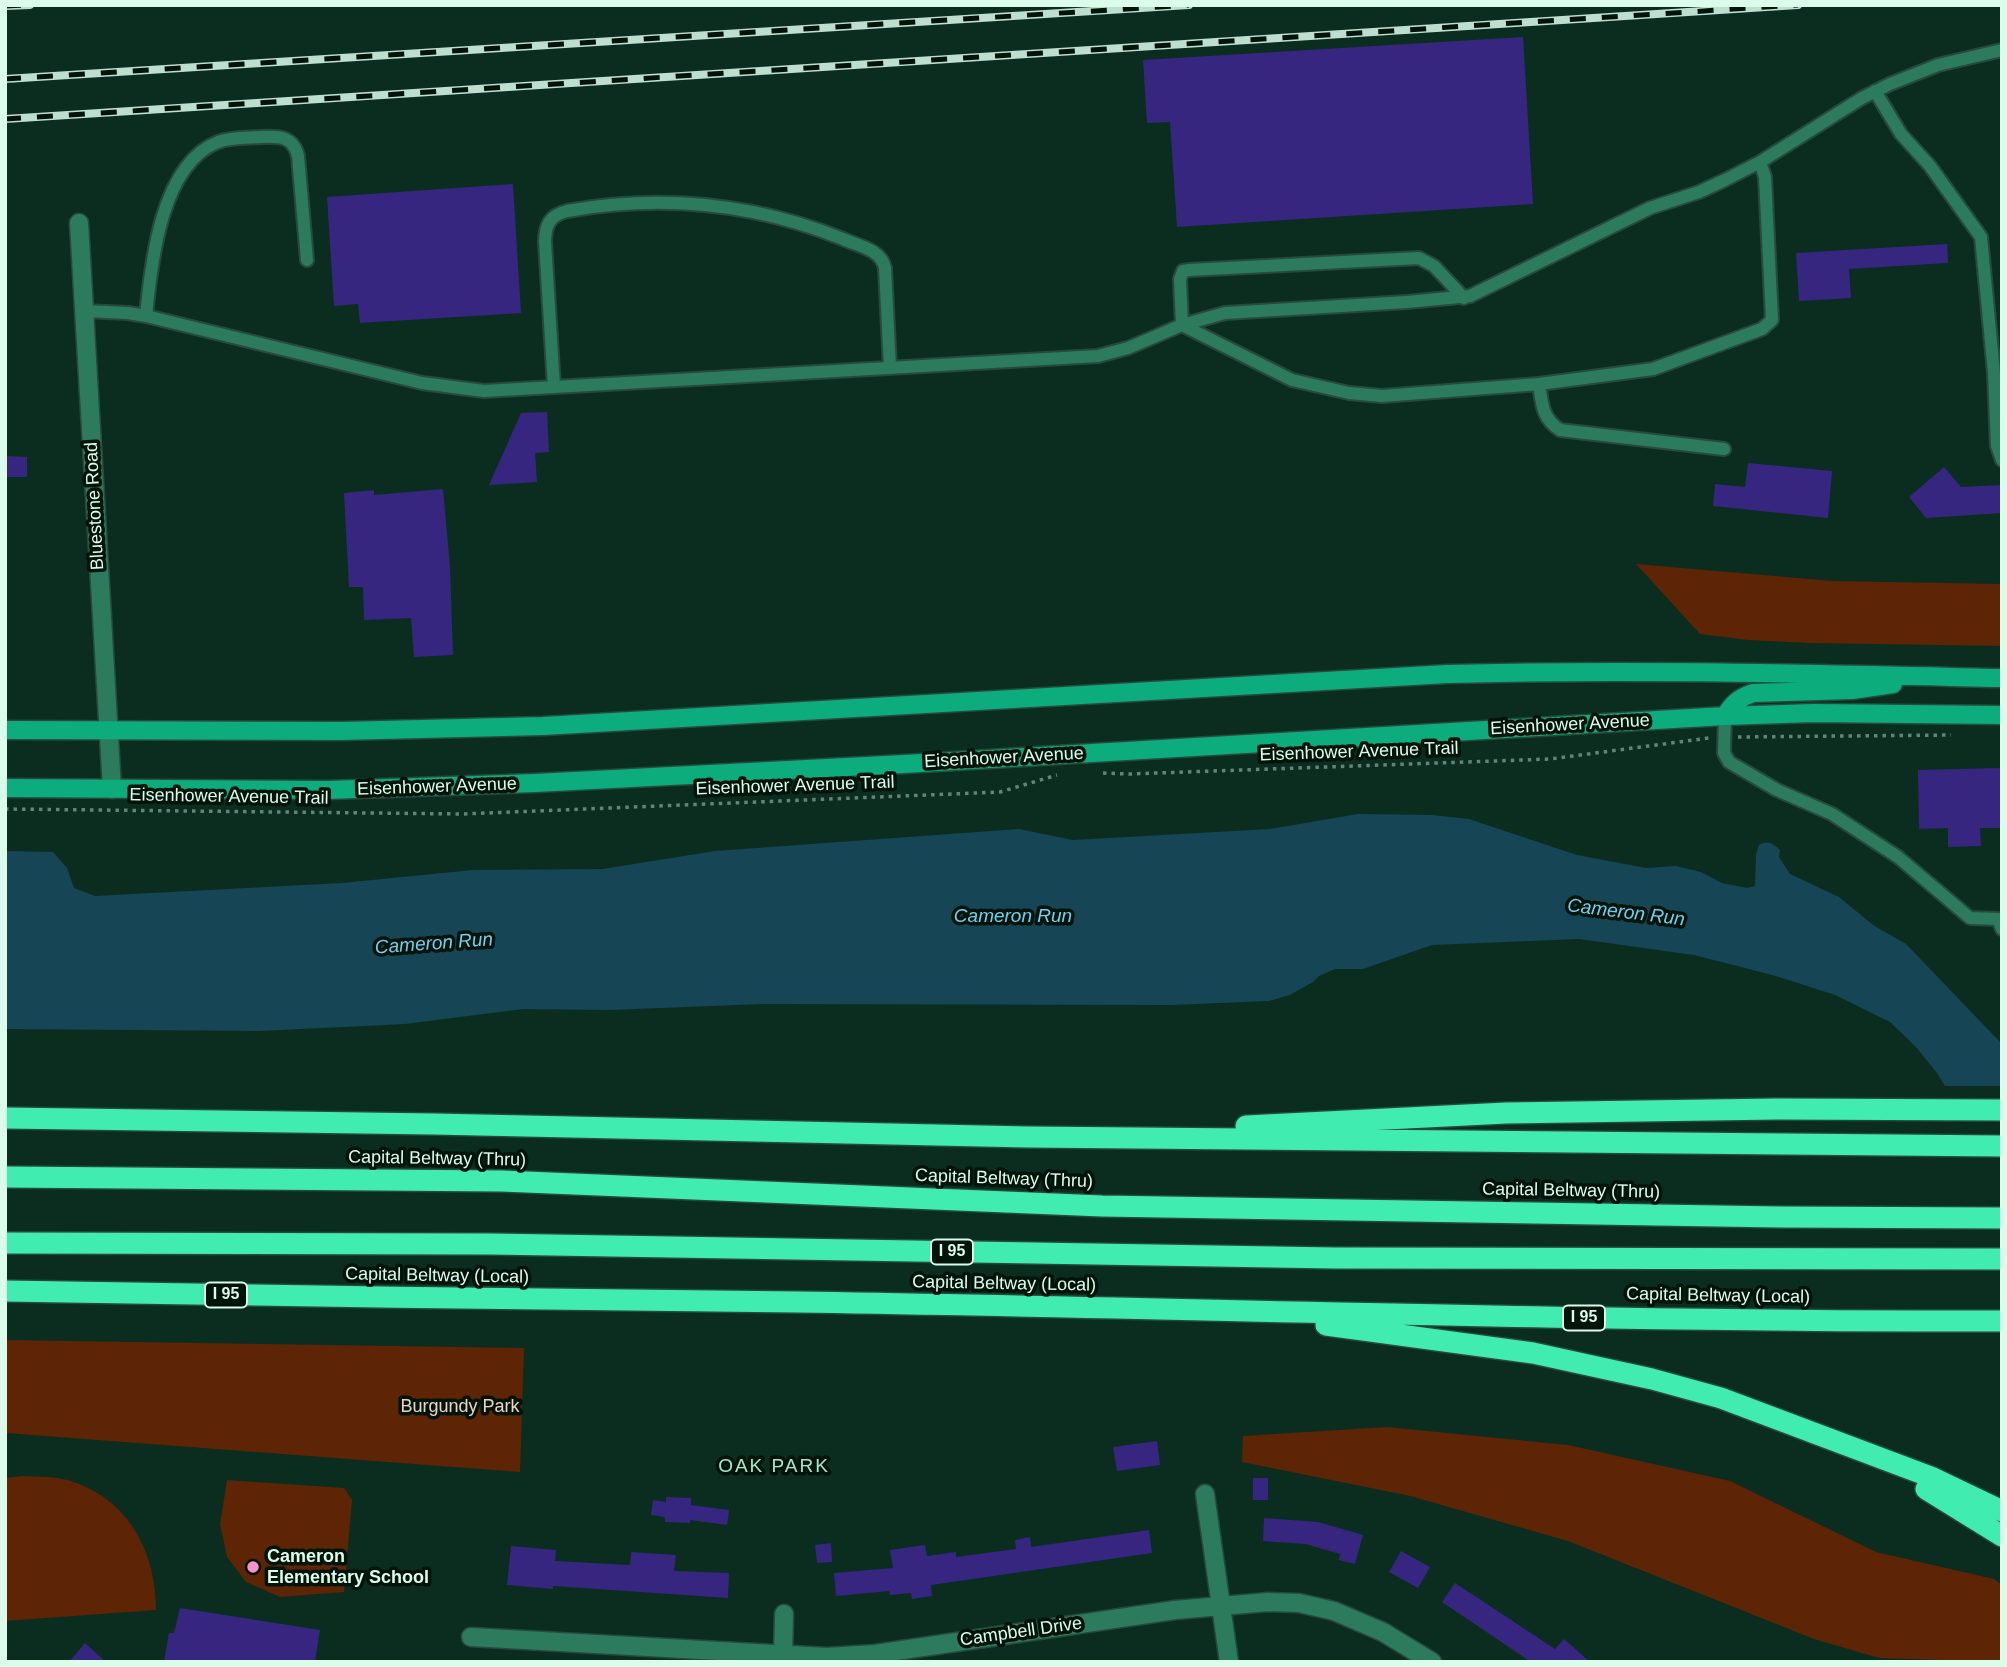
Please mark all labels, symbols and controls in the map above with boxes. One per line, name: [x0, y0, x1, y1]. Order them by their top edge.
street label: Bluestone Road: [81, 441, 109, 571]
street label: Eisenhower Avenue: [1490, 710, 1650, 740]
street label: Eisenhower Avenue Trail: [1259, 738, 1459, 766]
street label: Eisenhower Avenue: [924, 743, 1084, 773]
street label: Eisenhower Avenue Trail: [695, 772, 895, 800]
street label: Eisenhower Avenue: [357, 773, 517, 801]
street label: Eisenhower Avenue Trail: [129, 784, 329, 810]
water label: Cameron Run: [1566, 894, 1686, 932]
water label: Cameron Run: [954, 906, 1072, 928]
water label: Cameron Run: [374, 929, 494, 959]
street label: Capital Beltway (Thru): [348, 1147, 526, 1171]
street label: Capital Beltway (Thru): [915, 1165, 1093, 1193]
street label: Capital Beltway (Thru): [1482, 1179, 1660, 1203]
road number: I 95: [931, 1240, 973, 1264]
street label: Capital Beltway (Local): [345, 1264, 529, 1288]
street label: Capital Beltway (Local): [912, 1272, 1096, 1296]
road number: I 95: [205, 1282, 247, 1308]
street label: Capital Beltway (Local): [1626, 1284, 1810, 1308]
road number: I 95: [1563, 1306, 1605, 1330]
park label: Burgundy Park: [400, 1396, 520, 1418]
district label: OAK PARK: [719, 1456, 829, 1478]
place label: Cameron Elementary School: [267, 1546, 429, 1588]
marker: Cameron Elementary School: [245, 1559, 261, 1575]
street label: Campbell Drive: [959, 1613, 1083, 1651]

